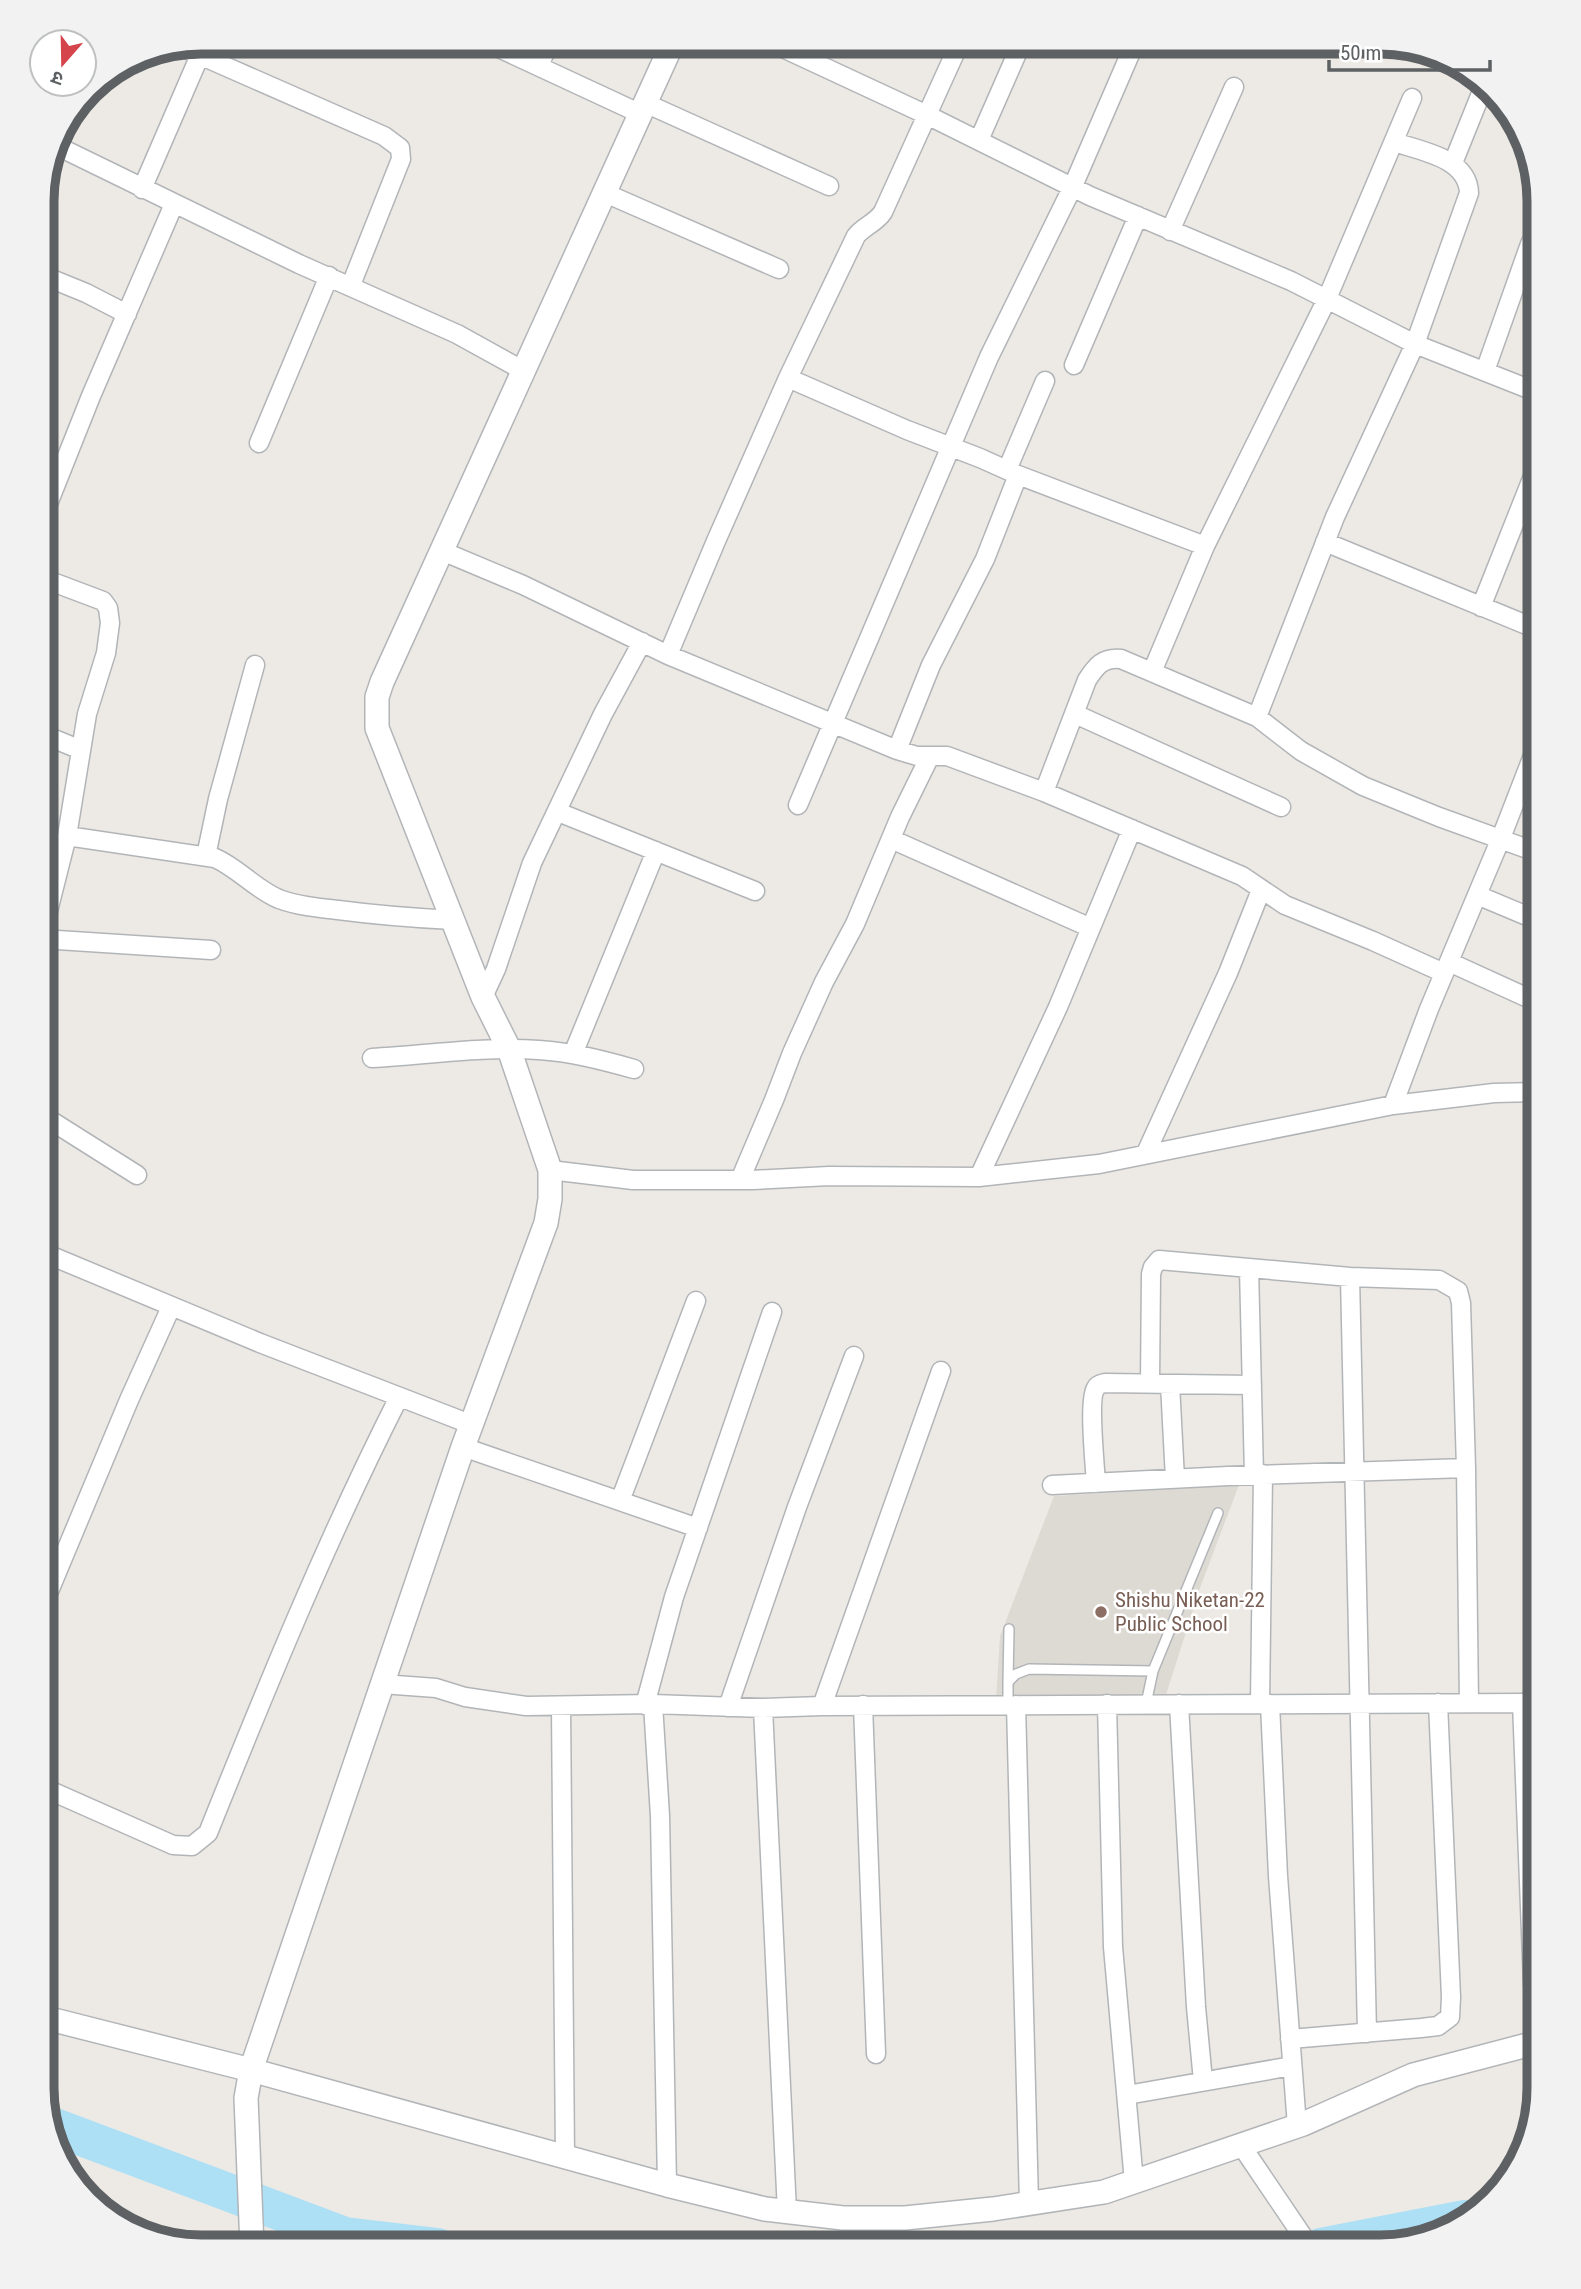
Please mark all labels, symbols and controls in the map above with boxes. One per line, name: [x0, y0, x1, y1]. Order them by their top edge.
north arrow: [28, 28, 98, 98]
scale bar: [1329, 28, 1490, 72]
text: 50 m: [1340, 41, 1381, 65]
text: उ: [47, 65, 67, 91]
place label: Shishu Niketan-22 Public School: [1115, 1588, 1265, 1636]
marker: Shishu Niketan-22 Public School: [1093, 1604, 1109, 1620]

